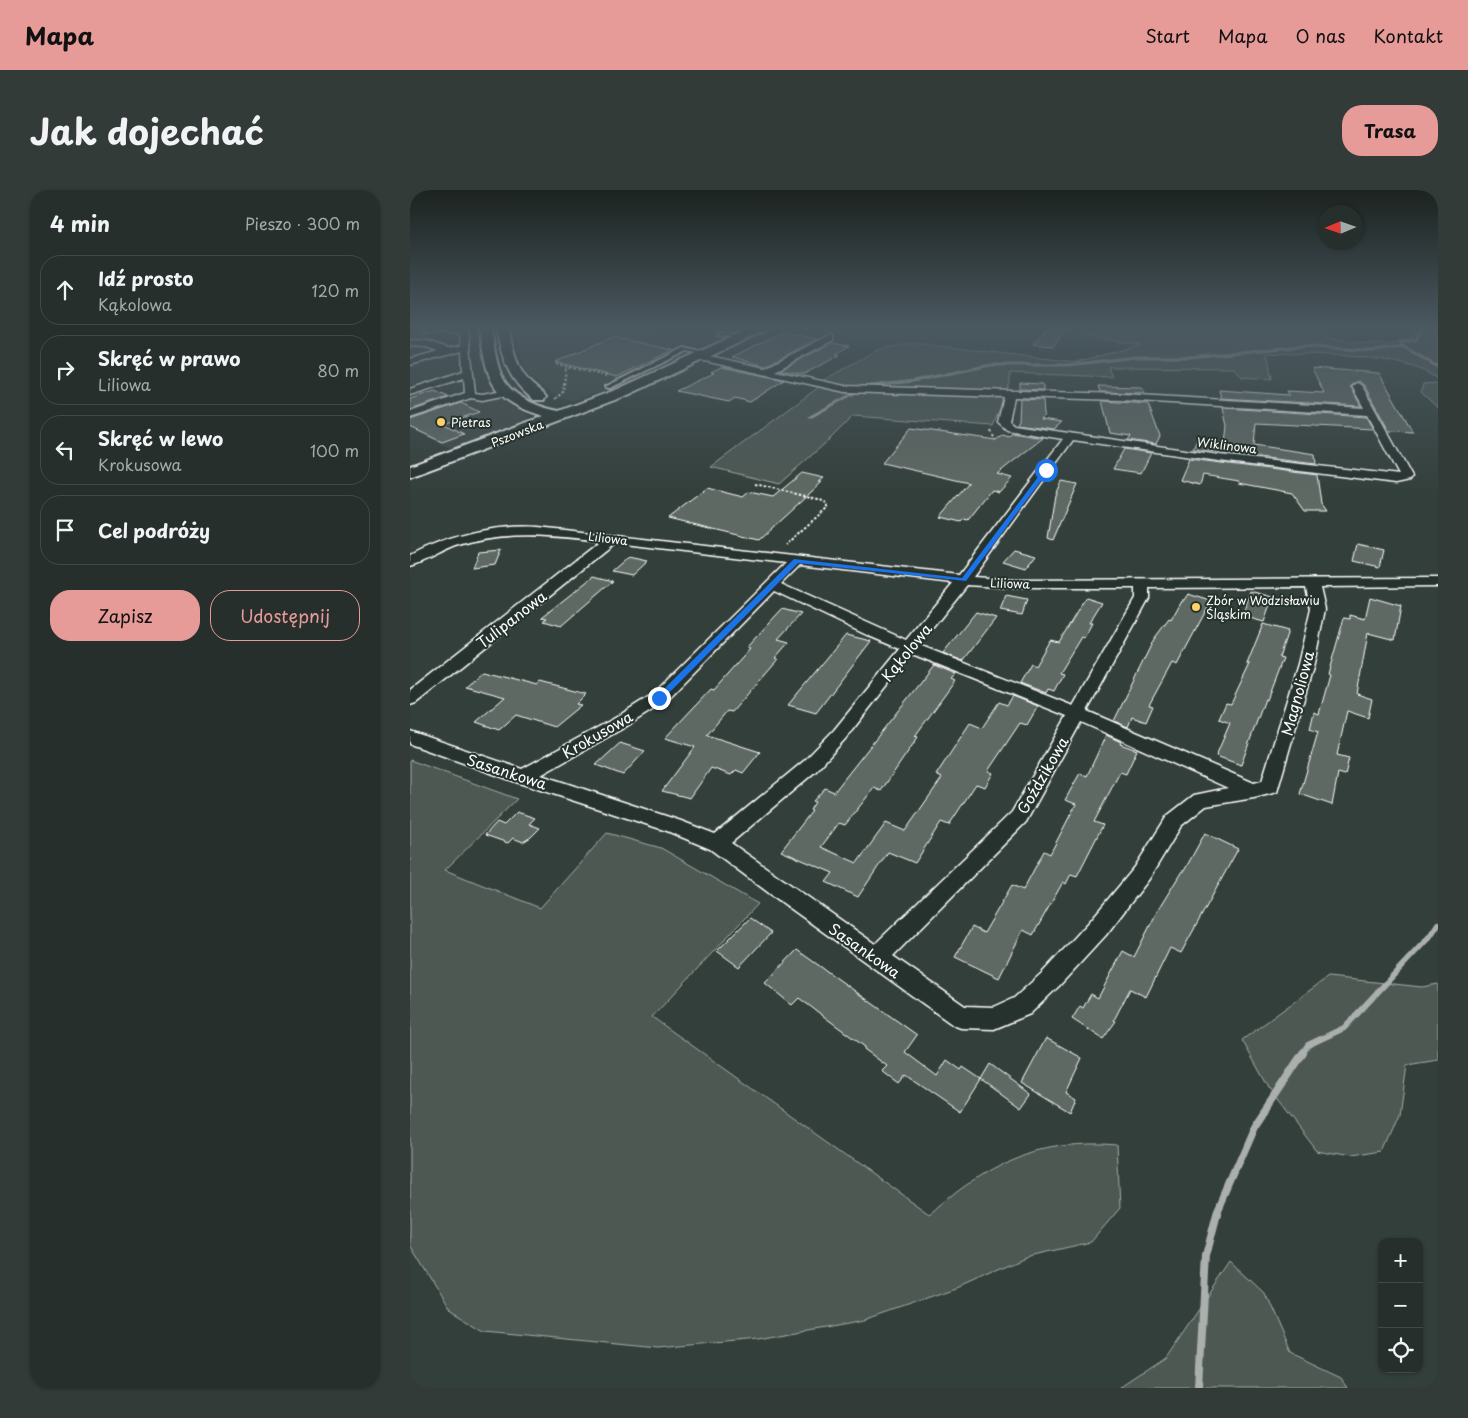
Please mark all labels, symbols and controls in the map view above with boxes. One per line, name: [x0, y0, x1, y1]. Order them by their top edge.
text: Mapa: [25, 17, 94, 53]
text: Start: [1145, 22, 1190, 49]
text: Mapa: [1218, 22, 1267, 49]
text: O nas: [1295, 22, 1345, 49]
text: Kontakt: [1373, 22, 1443, 49]
text: Jak dojechać: [30, 104, 264, 157]
button: Trasa: [1342, 105, 1438, 156]
north arrow: [1318, 205, 1363, 250]
text: 4 min: [50, 207, 110, 239]
text: Pieszo · 300 m: [245, 211, 360, 235]
text: Idź prosto: [98, 264, 194, 292]
icon: ahead: [51, 276, 79, 304]
text: 120 m: [312, 278, 359, 302]
text: Kąkolowa: [98, 292, 172, 316]
text: Skręć w prawo: [98, 344, 241, 372]
icon: right: [51, 356, 79, 384]
text: 80 m: [317, 358, 359, 382]
text: Liliowa: [98, 372, 151, 396]
place label: Pietras: [451, 413, 491, 431]
street label: Pszowska: [488, 415, 546, 451]
marker: Pietras: [435, 416, 447, 428]
text: Skręć w lewo: [98, 424, 223, 452]
street label: Wiklinowa: [1196, 432, 1258, 458]
icon: left: [51, 436, 79, 464]
text: 100 m: [310, 438, 359, 462]
text: Krokusowa: [98, 452, 182, 476]
route start: [1035, 459, 1058, 482]
icon: arrive: [51, 516, 79, 544]
text: Cel podróży: [98, 516, 210, 544]
street label: Liliowa: [587, 527, 629, 549]
street label: Liliowa: [990, 573, 1031, 593]
street label: Tulipanowa: [471, 584, 551, 654]
button: Zapisz: [50, 590, 200, 641]
button: Udostępnij: [210, 590, 360, 641]
place label: Zbór w Wodzisławiu Śląskim: [1206, 591, 1320, 623]
marker: Zbór w Wodzisławiu Śląskim: [1190, 601, 1202, 613]
street label: Kąkolowa: [875, 617, 937, 686]
street label: Magnoliowa: [1275, 647, 1320, 738]
route end: [648, 687, 671, 710]
street label: Krokusowa: [557, 704, 637, 764]
street label: Goździkowa: [1011, 731, 1074, 818]
street label: Sasankowa: [464, 747, 551, 795]
street label: Sasankowa: [825, 917, 906, 984]
map controls: [1378, 1238, 1423, 1373]
button: +: [1378, 1238, 1423, 1283]
button: −: [1378, 1283, 1423, 1328]
button: locate: [1378, 1328, 1423, 1373]

